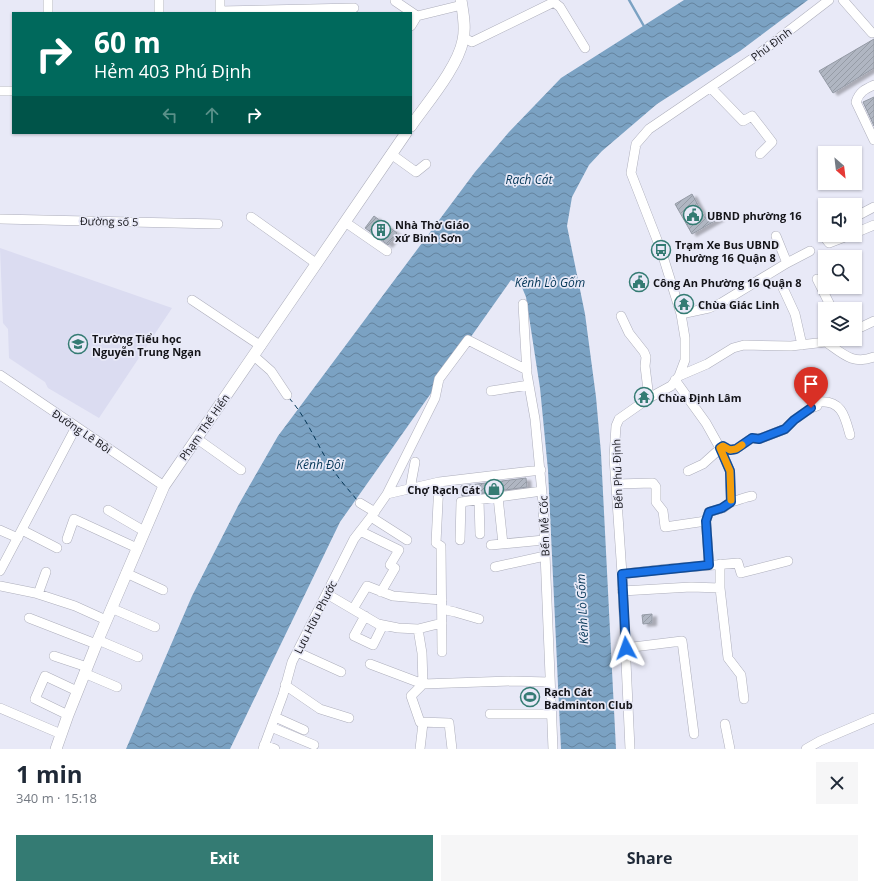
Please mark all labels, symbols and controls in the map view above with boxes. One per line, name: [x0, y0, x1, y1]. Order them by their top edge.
text: 60 m: [94, 23, 161, 61]
street label: Phú Định: [748, 24, 794, 64]
icon: right: [28, 28, 80, 80]
text: Hẻm 403 Phú Định: [94, 59, 252, 83]
icon: left: [159, 104, 181, 126]
icon: ahead: [201, 104, 223, 126]
icon: right: [243, 104, 265, 126]
north arrow: [818, 146, 862, 190]
map controls: [818, 146, 862, 346]
water label: Rạch Cát: [506, 171, 553, 188]
button: sound: [818, 198, 862, 242]
public building icon: UBND phường 16: [682, 204, 704, 226]
place label: UBND phường 16: [707, 208, 802, 223]
street label: Đường số 5: [80, 213, 138, 229]
place label: Nhà Thờ Giáo xứ Bình Sơn: [395, 217, 470, 245]
building icon: Nhà Thờ Giáo xứ Bình Sơn: [370, 219, 392, 241]
place label: Trạm Xe Bus UBND Phường 16 Quận 8: [675, 237, 779, 265]
bus stop icon: Trạm Xe Bus UBND Phường 16 Quận 8: [650, 239, 672, 261]
button: search: [818, 250, 862, 294]
public building icon: Công An Phường 16 Quận 8: [628, 271, 650, 293]
water label: Kênh Lò Gốm: [515, 274, 585, 291]
place label: Công An Phường 16 Quận 8: [653, 275, 802, 290]
temple icon: Chùa Giác Linh: [673, 293, 695, 315]
place label: Chùa Giác Linh: [698, 297, 779, 312]
button: layers: [818, 302, 862, 346]
place label: Trường Tiểu học Nguyễn Trung Ngạn: [92, 331, 201, 359]
school or university icon: Trường Tiểu học Nguyễn Trung Ngạn: [67, 333, 89, 355]
pin: [794, 367, 828, 408]
icon: arrive: [800, 373, 822, 395]
temple icon: Chùa Định Lâm: [633, 386, 655, 408]
place label: Chùa Định Lâm: [658, 390, 741, 405]
street label: Phạm Thế Hiển: [175, 391, 233, 463]
street label: Đường Lê Bôi: [49, 406, 115, 456]
street label: Bến Phú Định: [608, 439, 626, 509]
water label: Kênh Đôi: [296, 456, 345, 473]
shop icon: Chợ Rạch Cát: [483, 478, 505, 500]
place label: Chợ Rạch Cát: [407, 482, 480, 497]
street label: Bến Mễ Cốc: [535, 495, 553, 557]
water label: Kênh Lò Gốm: [572, 573, 592, 645]
street label: Lưu Hữu Phước: [290, 578, 340, 656]
position arrow: [605, 627, 647, 669]
place label: Rạch Cát Badminton Club: [544, 684, 633, 712]
sports icon: Rạch Cát Badminton Club: [519, 686, 541, 708]
text: 1 min: [16, 757, 83, 790]
button: close: [816, 762, 858, 804]
text: 340 m · 15:18: [16, 789, 97, 807]
button: Exit: [16, 835, 433, 881]
button: Share: [441, 835, 858, 881]

